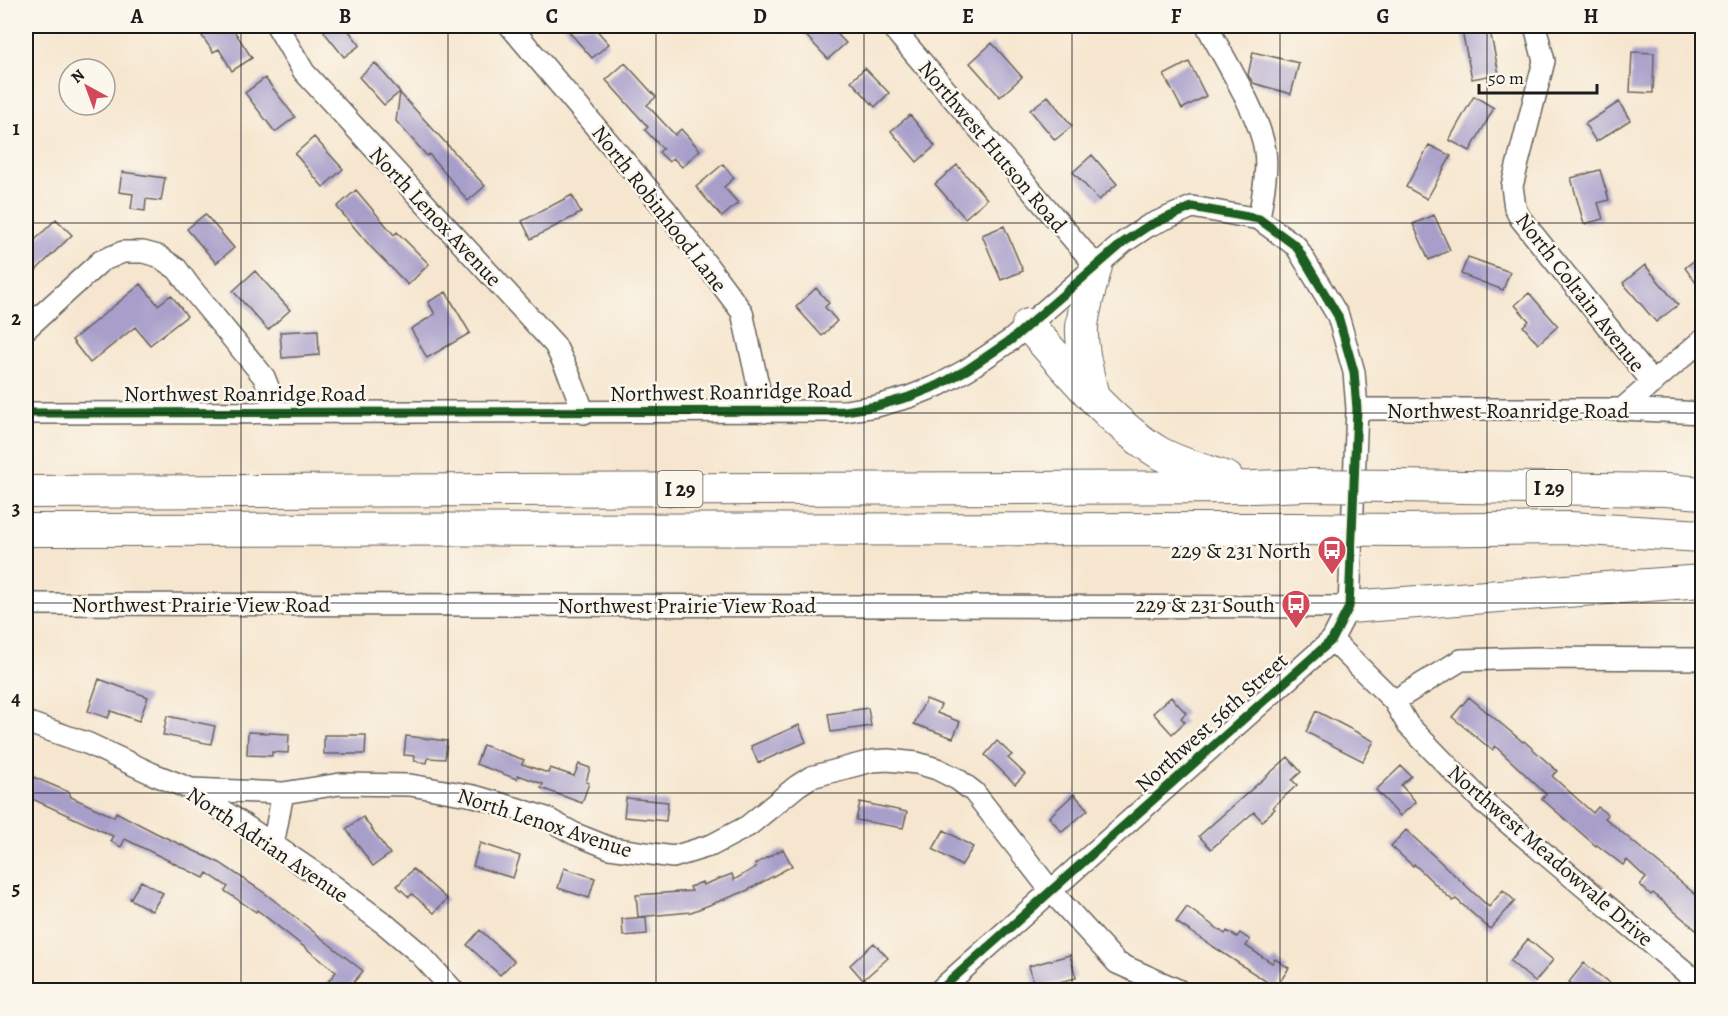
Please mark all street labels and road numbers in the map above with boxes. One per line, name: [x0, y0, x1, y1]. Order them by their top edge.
street label: Northwest Hutson Road: [911, 54, 1073, 239]
street label: North Robinhood Lane: [584, 119, 734, 298]
street label: North Lenox Avenue: [362, 140, 508, 293]
street label: North Colrain Avenue: [1509, 207, 1652, 378]
street label: Northwest Roanridge Road: [610, 375, 853, 409]
street label: Northwest Roanridge Road: [124, 379, 366, 409]
street label: Northwest Roanridge Road: [1387, 396, 1629, 426]
road number: I 29: [1526, 470, 1572, 506]
road number: I 29: [658, 471, 702, 507]
street label: Northwest Prairie View Road: [72, 590, 330, 620]
street label: Northwest Prairie View Road: [558, 591, 816, 621]
street label: Northwest 56th Street: [1129, 646, 1295, 799]
street label: Northwest Meadowvale Drive: [1441, 758, 1660, 954]
street label: North Adrian Avenue: [181, 779, 354, 910]
street label: North Lenox Avenue: [453, 781, 636, 865]

